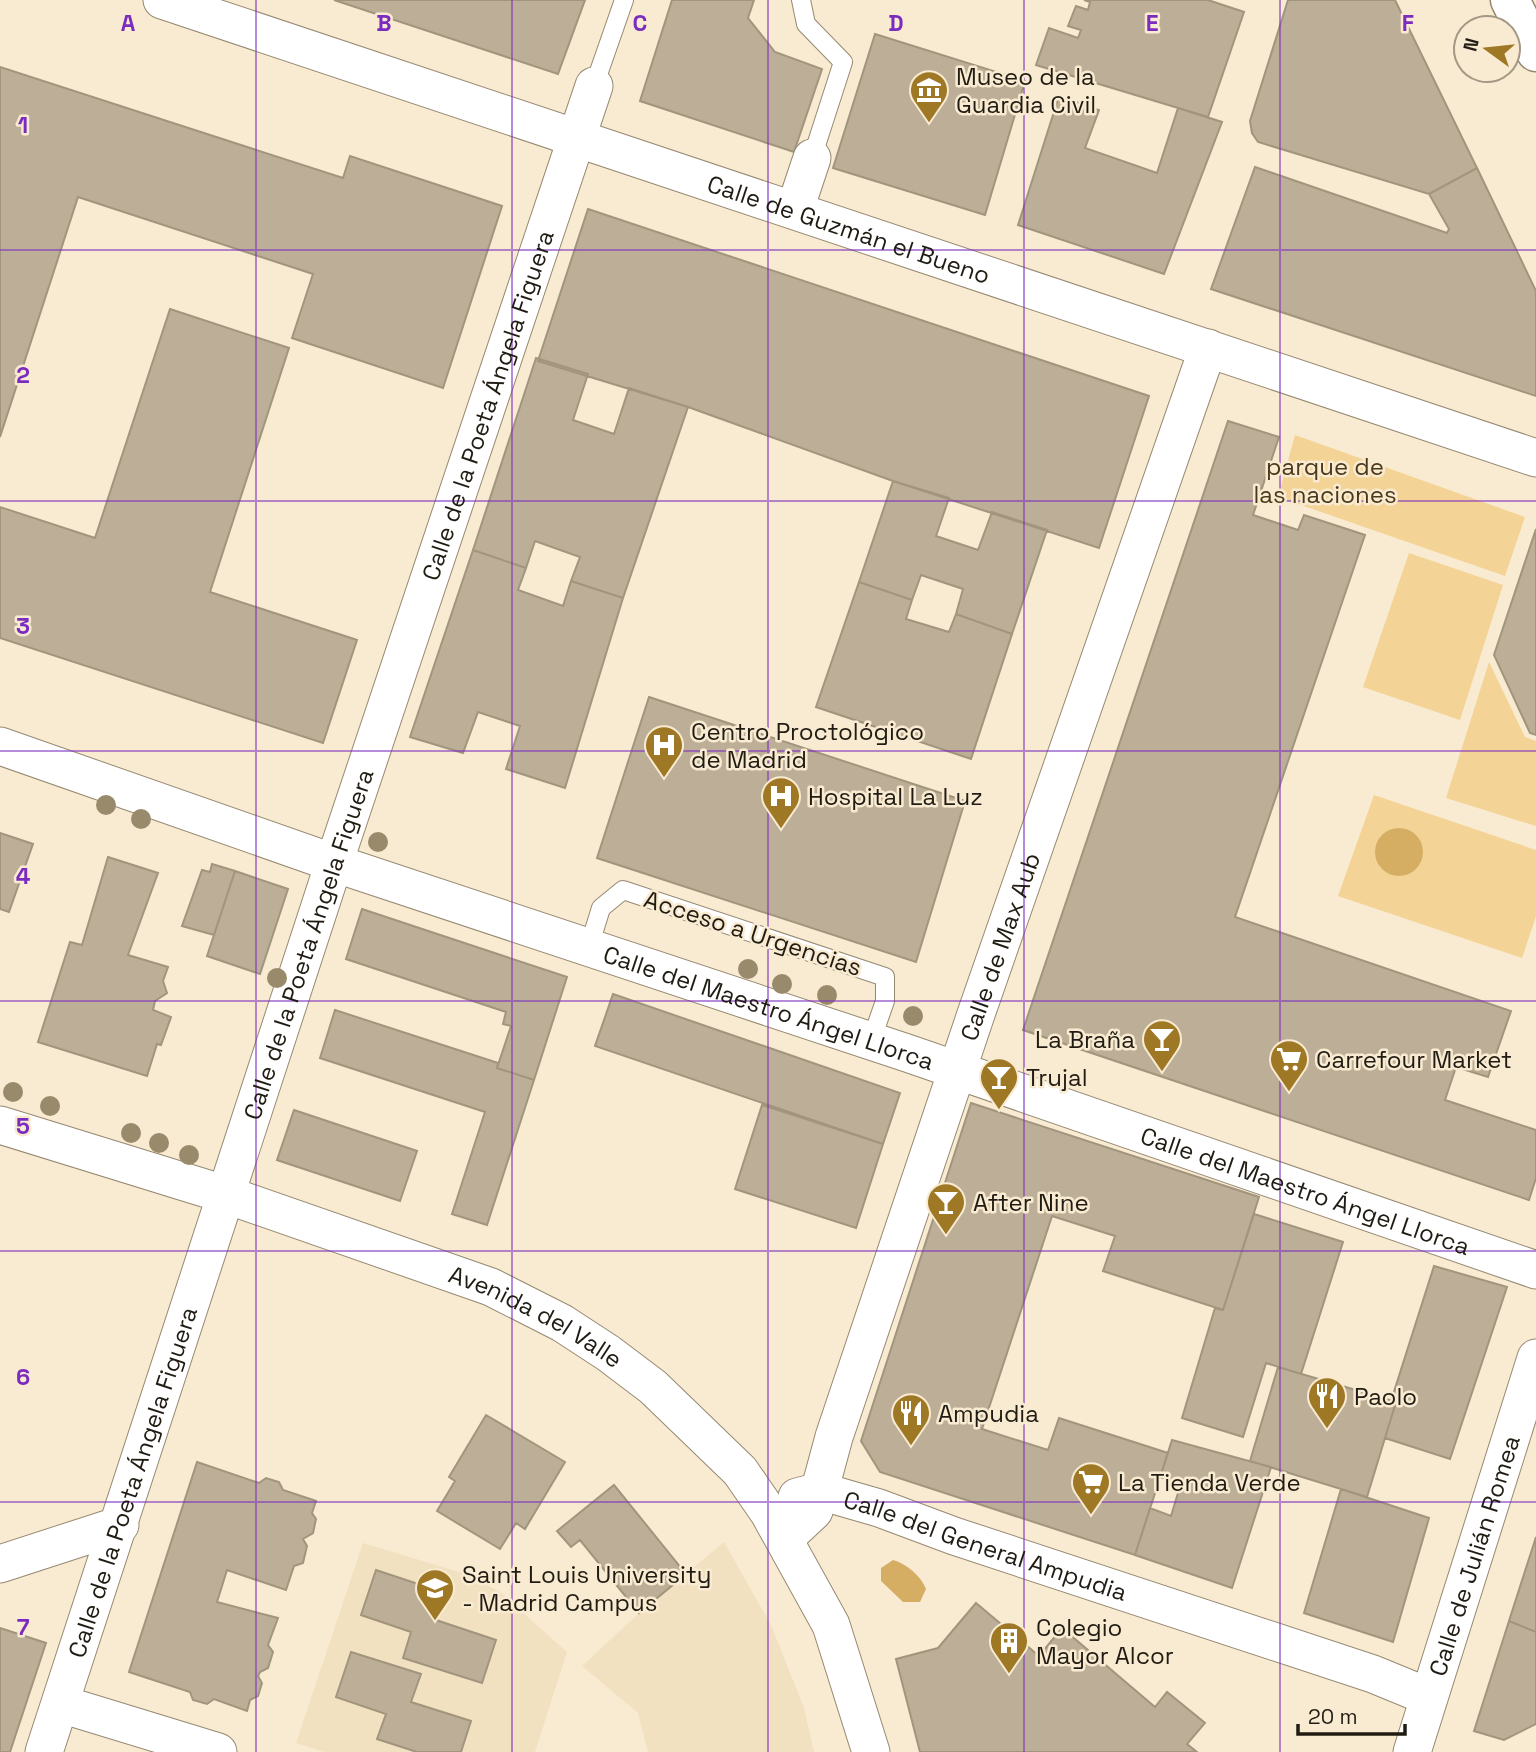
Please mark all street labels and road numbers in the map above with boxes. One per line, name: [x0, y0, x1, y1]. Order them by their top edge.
street label: Calle de Guzmán el Bueno: [703, 167, 994, 291]
street label: Calle de la Poeta Ángela Figuera: [414, 226, 560, 584]
street label: Calle de la Poeta Ángela Figuera: [236, 764, 380, 1123]
street label: Calle de Max Aub: [953, 848, 1047, 1045]
street label: Acceso a Urgencias: [640, 883, 866, 983]
street label: Calle del Maestro Ángel Llorca: [599, 938, 938, 1077]
street label: Calle del Maestro Ángel Llorca: [1137, 1119, 1474, 1262]
street label: Avenida del Valle: [445, 1258, 629, 1374]
street label: Calle de la Poeta Ángela Figuera: [60, 1302, 204, 1661]
street label: Calle de Julián Romea: [1421, 1431, 1526, 1680]
street label: Calle del General Ampudia: [840, 1483, 1131, 1608]

